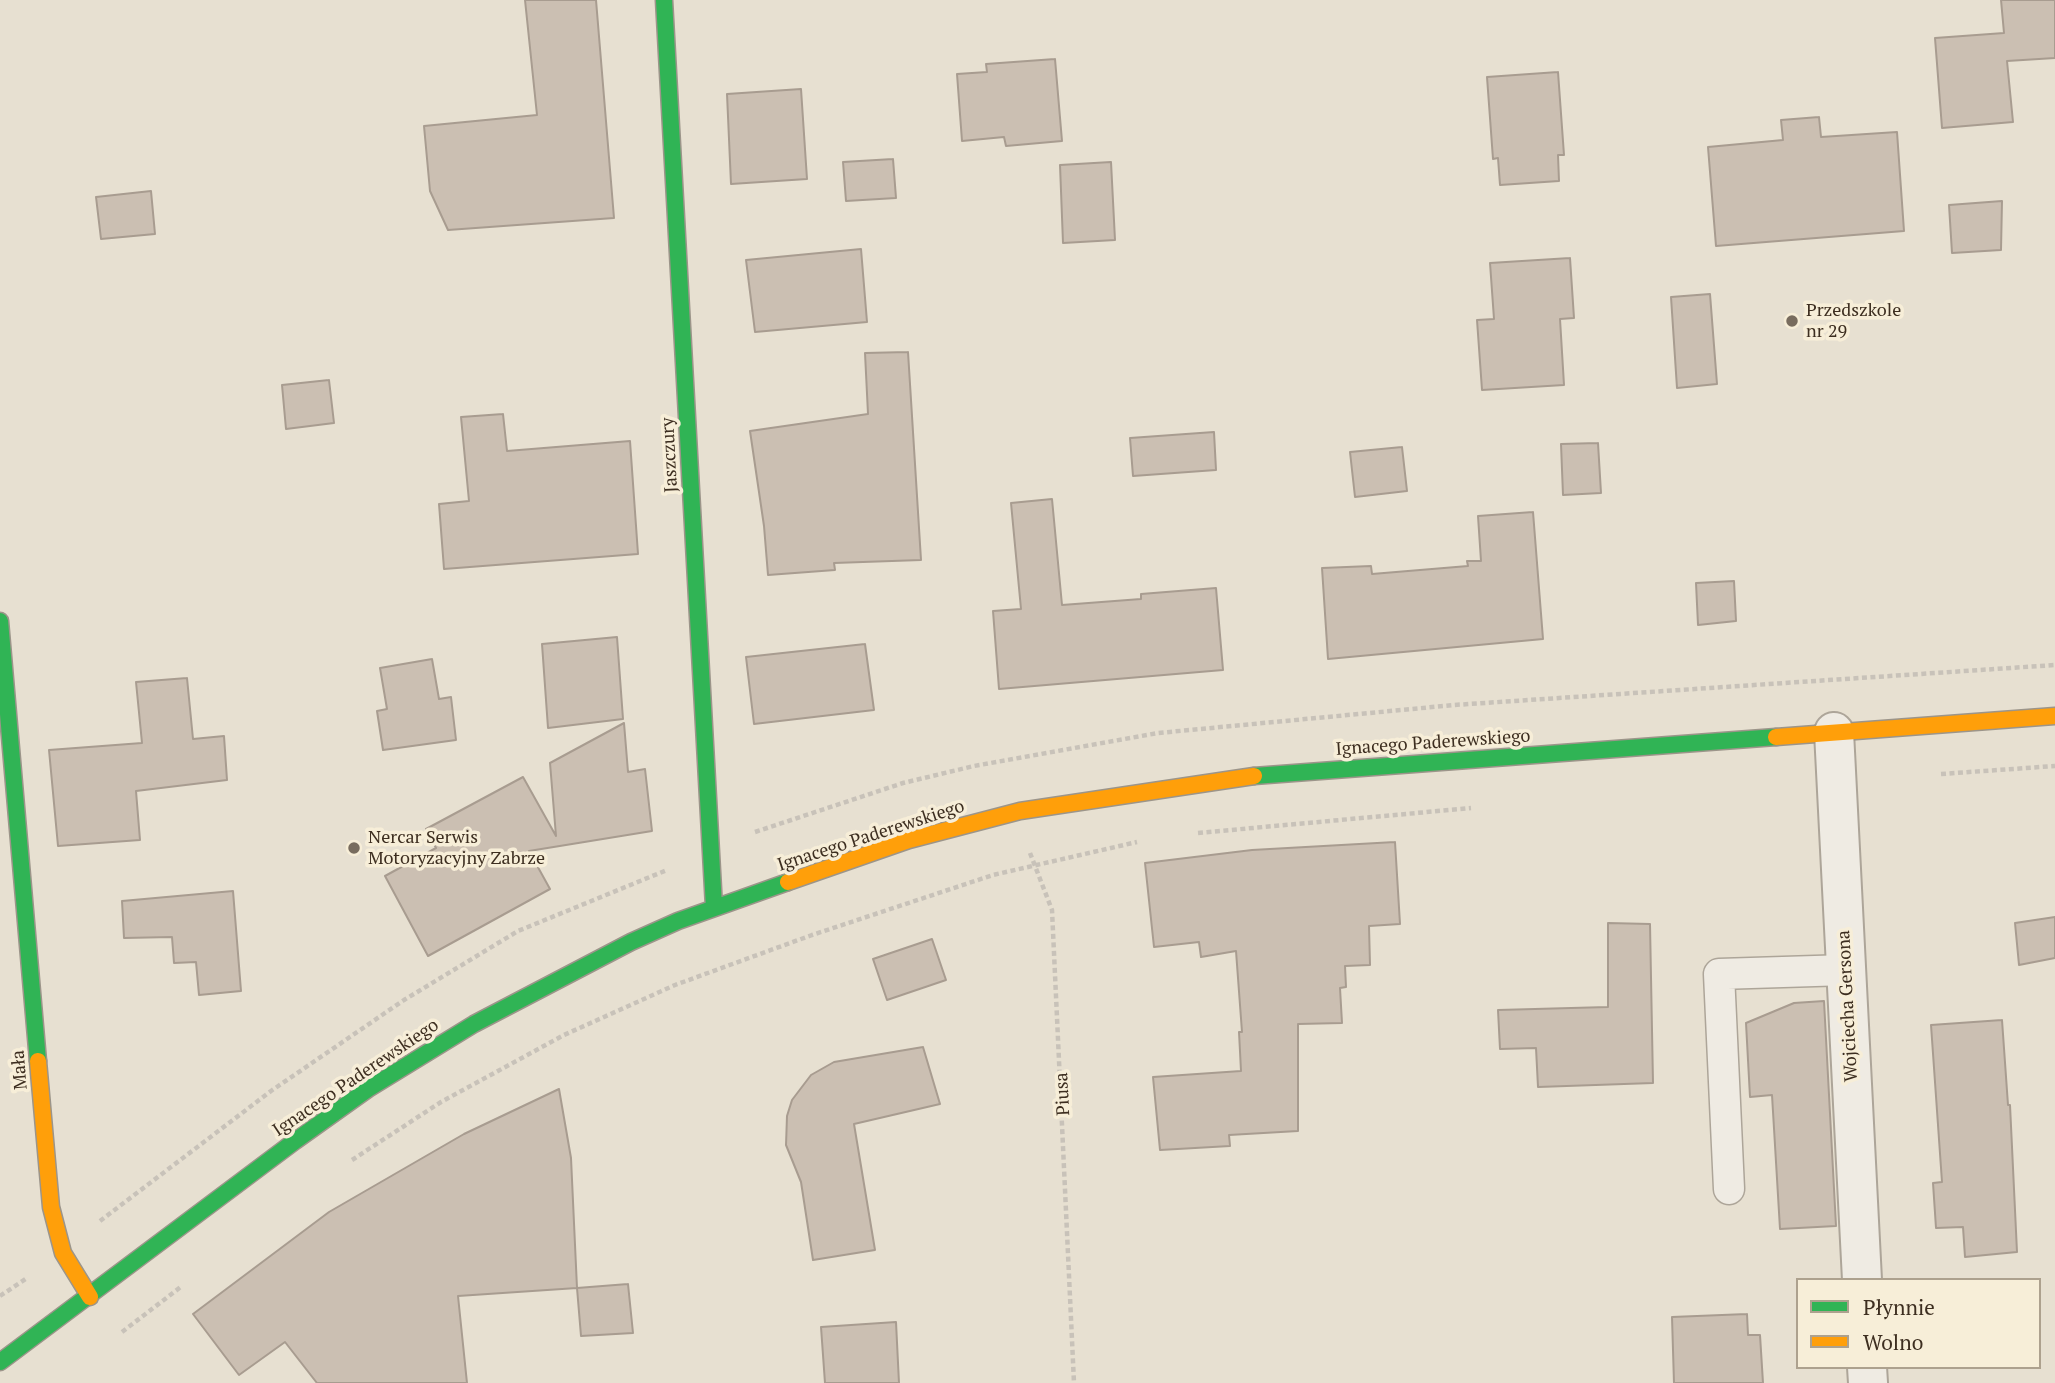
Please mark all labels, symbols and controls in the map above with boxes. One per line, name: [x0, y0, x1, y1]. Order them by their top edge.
place label: Przedszkole nr 29: [1806, 300, 1901, 342]
marker: Przedszkole nr 29: [1784, 313, 1800, 329]
street label: Jaszczury: [657, 417, 683, 493]
street label: Ignacego Paderewskiego: [1335, 725, 1531, 761]
street label: Ignacego Paderewskiego: [775, 796, 967, 876]
place label: Nercar Serwis Motoryzacyjny Zabrze: [368, 827, 545, 870]
marker: Nercar Serwis Motoryzacyjny Zabrze: [346, 840, 362, 856]
street label: Wojciecha Gersona: [1833, 930, 1863, 1082]
street label: Ignacego Paderewskiego: [269, 1014, 443, 1142]
street label: Mała: [8, 1049, 32, 1091]
street label: Piusa: [1051, 1072, 1075, 1116]
legend: [1796, 1278, 2041, 1369]
text: Płynnie: [1863, 1293, 1935, 1321]
text: Wolno: [1863, 1328, 1923, 1356]

